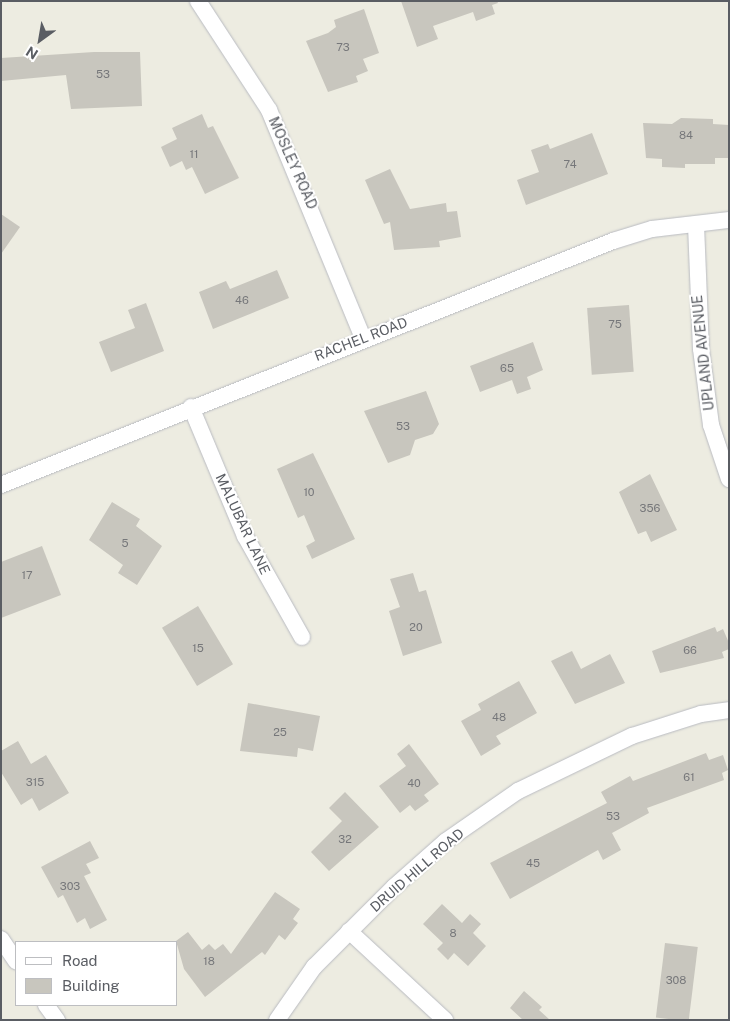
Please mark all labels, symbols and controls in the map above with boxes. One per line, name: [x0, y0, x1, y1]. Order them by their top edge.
north arrow: [15, 15, 65, 65]
house number: 73: [336, 40, 350, 54]
text: N: [23, 43, 41, 62]
house number: 53: [96, 67, 110, 81]
street label: MOSLEY ROAD: [265, 114, 321, 212]
house number: 84: [679, 128, 693, 142]
house number: 11: [190, 147, 198, 161]
house number: 74: [563, 157, 577, 171]
house number: 46: [235, 293, 249, 307]
street label: UPLAND AVENUE: [689, 294, 717, 412]
street label: RACHEL ROAD: [312, 314, 410, 364]
house number: 75: [608, 317, 622, 331]
house number: 65: [500, 361, 514, 375]
house number: 53: [396, 419, 410, 433]
street label: MALUBAR LANE: [212, 471, 274, 577]
house number: 10: [303, 485, 315, 499]
house number: 356: [640, 501, 660, 515]
house number: 5: [121, 536, 129, 550]
house number: 17: [21, 568, 33, 582]
house number: 20: [409, 620, 423, 634]
house number: 15: [192, 641, 204, 655]
house number: 66: [683, 643, 697, 657]
house number: 48: [492, 710, 506, 724]
house number: 25: [273, 725, 287, 739]
house number: 61: [683, 770, 695, 784]
house number: 315: [26, 775, 44, 789]
house number: 40: [407, 776, 421, 790]
house number: 53: [606, 809, 620, 823]
street label: DRUID HILL ROAD: [367, 825, 467, 915]
house number: 32: [338, 832, 352, 846]
house number: 45: [526, 856, 540, 870]
house number: 303: [60, 879, 80, 893]
house number: 8: [449, 926, 457, 940]
legend: [15, 941, 178, 1006]
text: Road: [62, 952, 98, 969]
house number: 18: [203, 954, 215, 968]
house number: 308: [666, 973, 686, 987]
text: Building: [62, 977, 120, 994]

